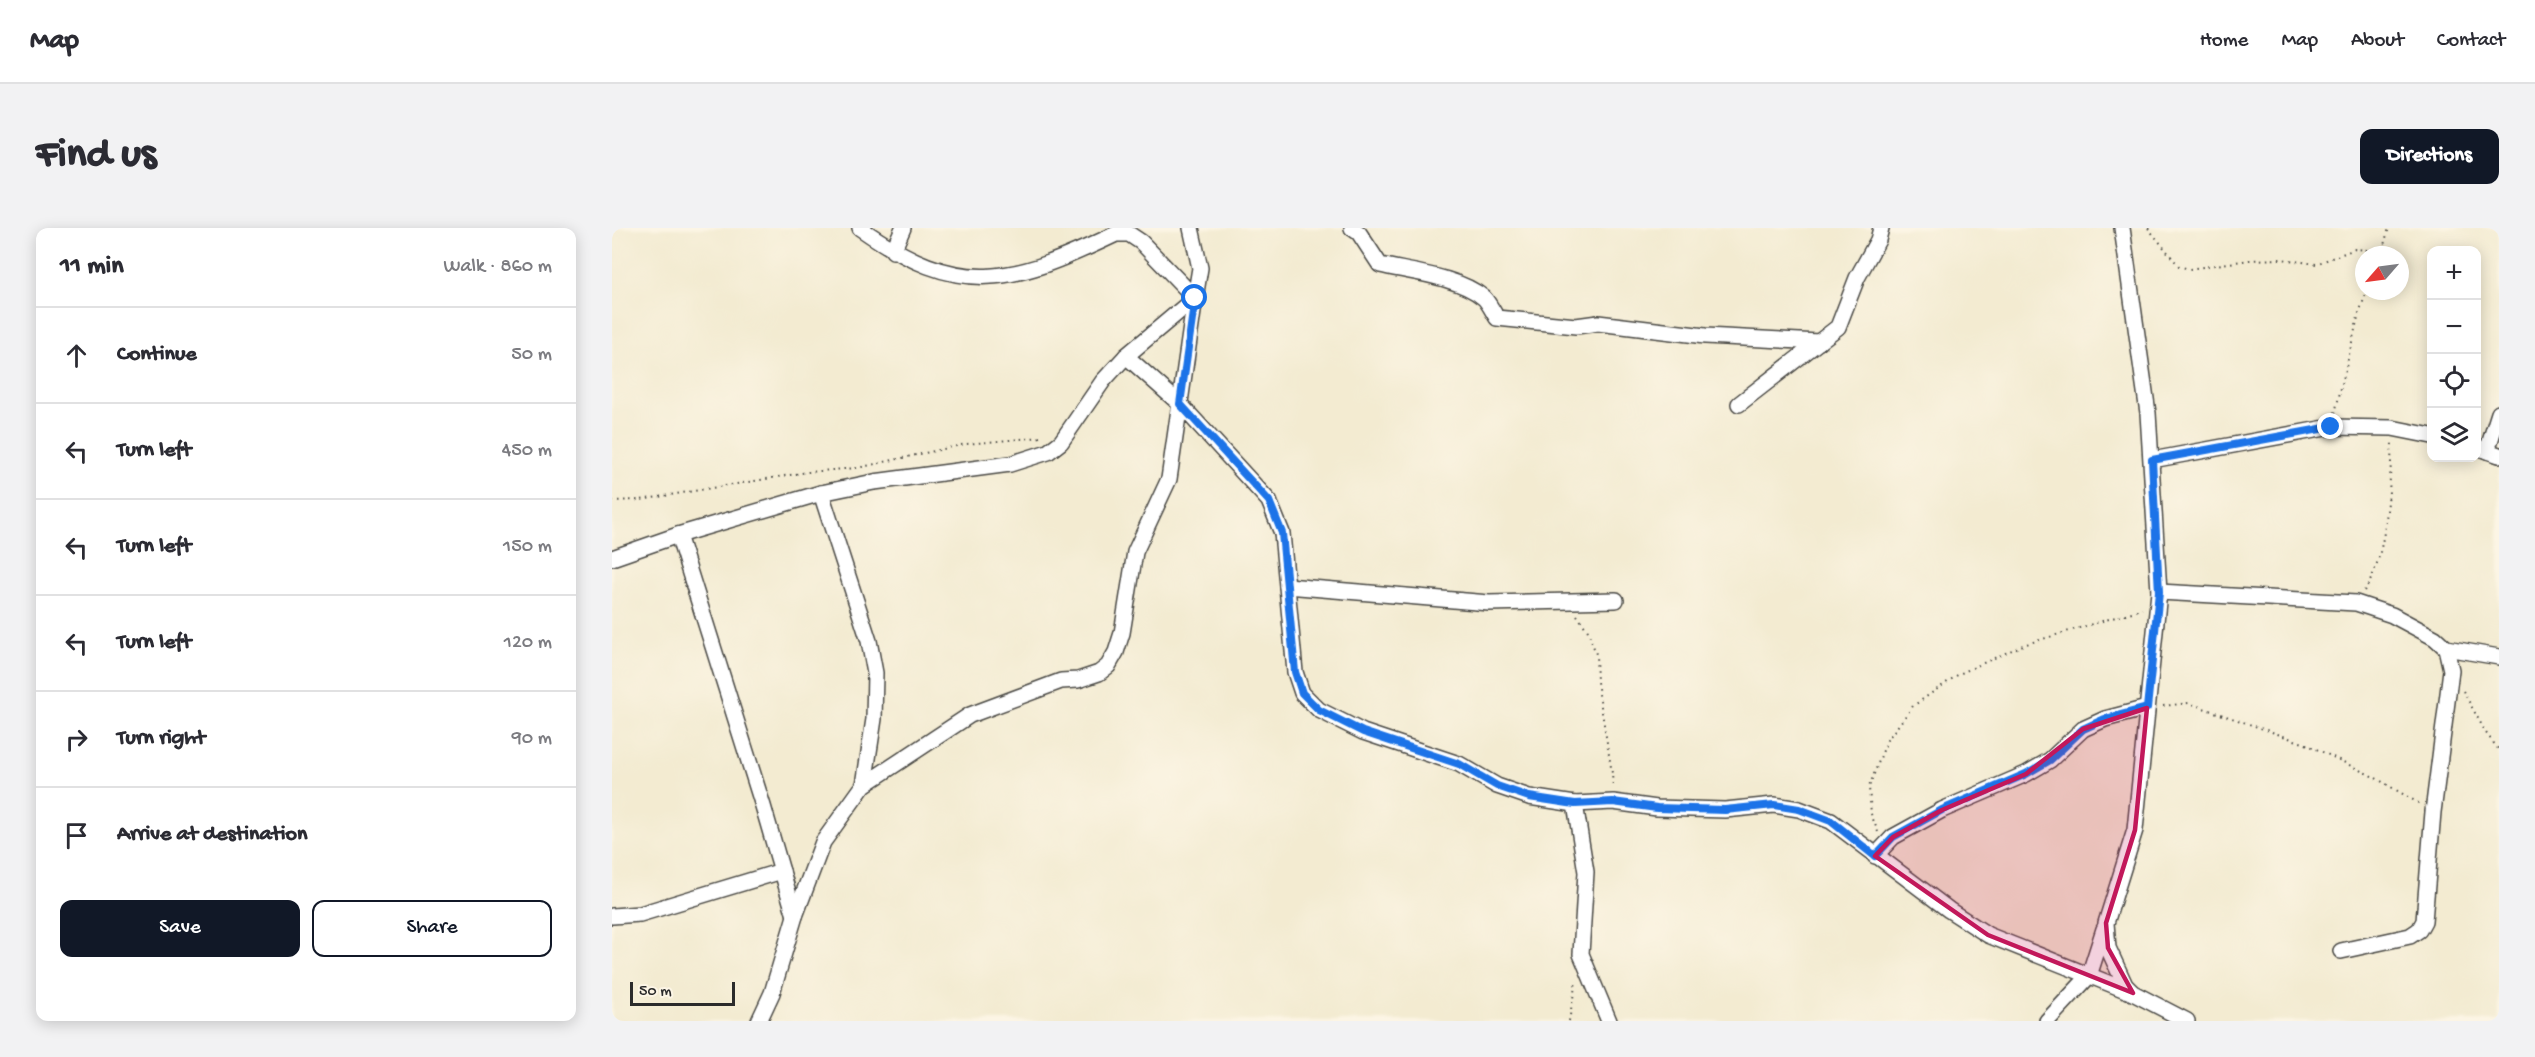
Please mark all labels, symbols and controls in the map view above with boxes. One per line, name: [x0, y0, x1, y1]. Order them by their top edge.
text: Map: [30, 25, 79, 58]
text: Home: [2200, 29, 2248, 54]
text: Map: [2281, 29, 2318, 54]
text: About: [2351, 29, 2404, 54]
text: Contact: [2437, 29, 2505, 54]
button: Directions: [2360, 129, 2499, 184]
text: Find us: [36, 132, 156, 181]
north arrow: [2355, 246, 2409, 300]
map controls: [2427, 246, 2481, 462]
button: +: [2427, 246, 2481, 300]
text: 11 min: [60, 252, 124, 283]
text: Walk · 860 m: [443, 256, 552, 279]
route start: [1181, 284, 1207, 310]
button: −: [2427, 300, 2481, 354]
icon: ahead: [60, 339, 93, 372]
text: Continue: [117, 342, 197, 368]
text: 50 m: [511, 344, 552, 367]
button: locate: [2427, 354, 2481, 408]
button: layers: [2427, 408, 2481, 462]
route end: [2317, 413, 2343, 439]
icon: left: [60, 435, 93, 468]
text: Turn left: [117, 438, 191, 464]
text: 450 m: [502, 440, 552, 463]
icon: left: [60, 531, 93, 564]
text: Turn left: [117, 534, 191, 560]
text: 150 m: [503, 536, 552, 559]
icon: left: [60, 627, 93, 660]
text: Turn left: [117, 630, 191, 656]
text: 120 m: [504, 632, 552, 655]
icon: right: [60, 723, 93, 756]
text: Turn right: [117, 726, 205, 752]
text: 90 m: [512, 728, 552, 751]
icon: arrive: [60, 819, 93, 852]
text: Arrive at destination: [117, 822, 307, 848]
button: Save: [60, 900, 300, 957]
button: Share: [312, 900, 552, 957]
scale bar: [630, 979, 735, 1006]
text: 50 m: [639, 983, 672, 1002]

